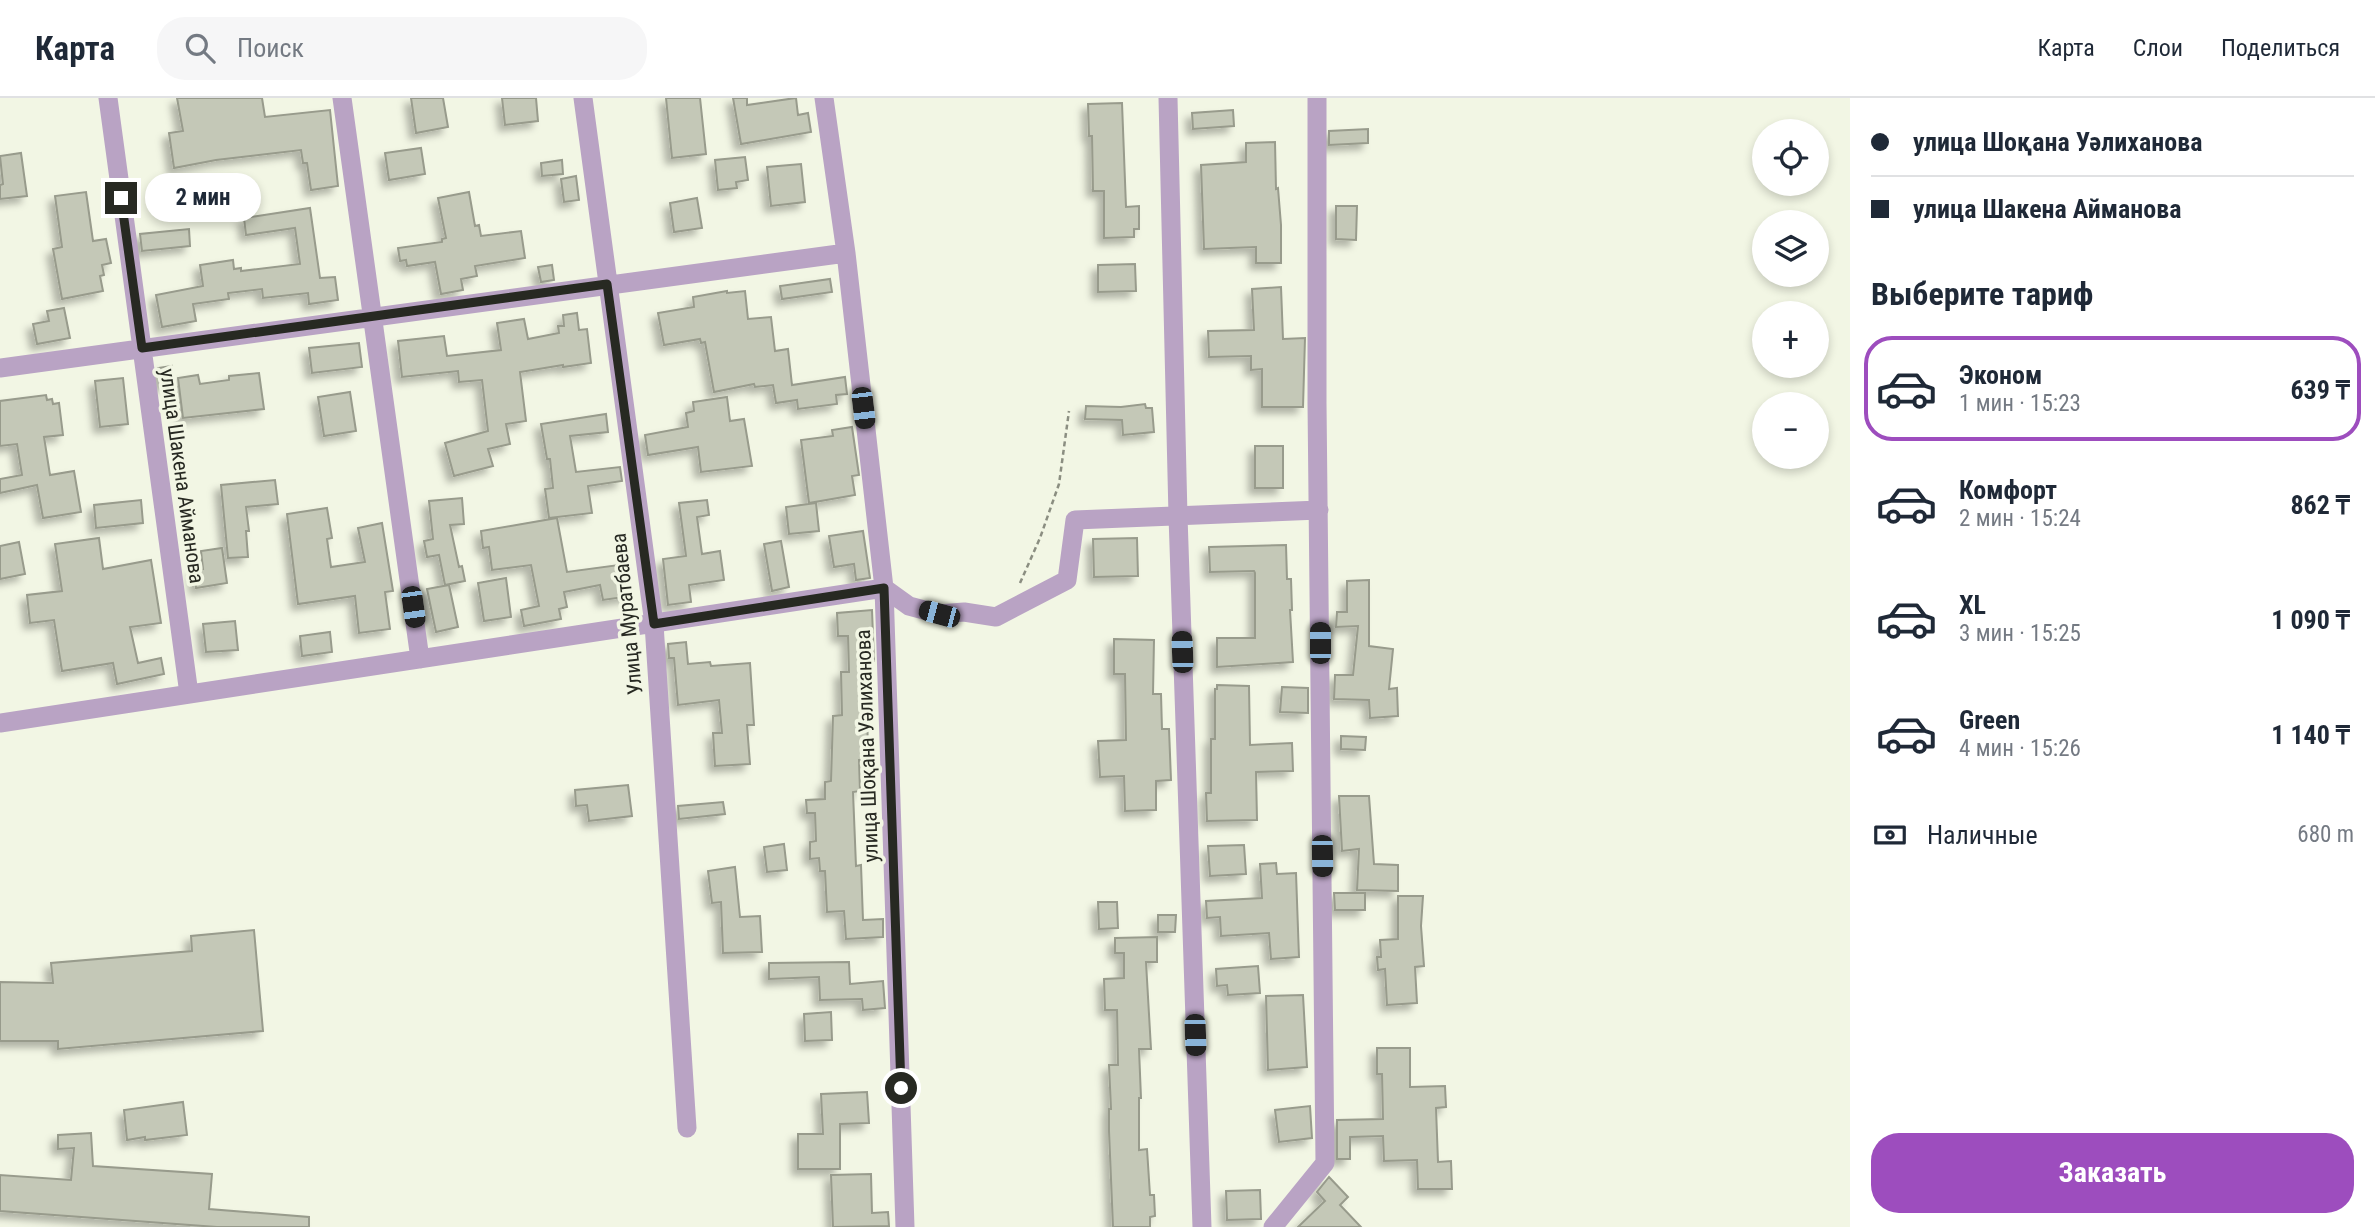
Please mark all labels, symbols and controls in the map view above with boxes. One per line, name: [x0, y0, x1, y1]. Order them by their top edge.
search box: [157, 17, 647, 80]
text: Карта: [35, 29, 115, 68]
icon: search: [181, 29, 219, 67]
text: Поиск: [237, 33, 304, 63]
text: Карта: [2037, 34, 2095, 62]
text: Слои: [2133, 34, 2183, 62]
text: Поделиться: [2221, 34, 2340, 62]
map controls: [1752, 119, 1829, 469]
button: locate: [1752, 119, 1829, 196]
text: улица Шоқана Уәлиханова: [1913, 127, 2202, 157]
callout: 2 мин: [146, 174, 261, 222]
route end: [105, 182, 137, 214]
text: 2 мин: [175, 184, 231, 211]
text: улица Шакена Айманова: [1913, 194, 2181, 224]
button: layers: [1752, 210, 1829, 287]
text: Выберите тариф: [1871, 275, 2093, 313]
button: +: [1752, 301, 1829, 378]
icon: car: [1875, 357, 1938, 420]
text: Эконом: [1959, 360, 2042, 390]
street label: улица Шакена Айманова: [155, 367, 209, 585]
text: 639 ₸: [2290, 375, 2350, 405]
car: [851, 386, 876, 430]
text: 1 мин · 15:23: [1959, 390, 2081, 417]
button: −: [1752, 392, 1829, 469]
icon: car: [1875, 472, 1938, 535]
text: Комфорт: [1959, 475, 2057, 505]
text: 862 ₸: [2290, 490, 2350, 520]
text: 2 мин · 15:24: [1959, 505, 2081, 532]
street label: Улица Муратбаева: [607, 532, 647, 696]
car: [400, 585, 427, 629]
icon: car: [1875, 587, 1938, 650]
text: XL: [1959, 590, 1986, 620]
car: [916, 598, 963, 630]
text: 1 090 ₸: [2271, 605, 2350, 635]
text: 3 мин · 15:25: [1959, 620, 2081, 647]
car: [1310, 622, 1331, 664]
street label: улица Шоқана Уәлиханова: [851, 629, 883, 863]
car: [1171, 631, 1194, 673]
icon: car: [1875, 702, 1938, 765]
text: Green: [1959, 705, 2020, 735]
text: 1 140 ₸: [2271, 720, 2350, 750]
text: 4 мин · 15:26: [1959, 735, 2081, 762]
icon: cash: [1871, 816, 1909, 854]
text: Наличные: [1927, 820, 2038, 850]
text: 680 m: [2297, 821, 2354, 848]
car: [1312, 835, 1333, 877]
car: [1184, 1014, 1207, 1056]
route start: [885, 1072, 917, 1104]
button: Заказать: [1871, 1133, 2354, 1213]

